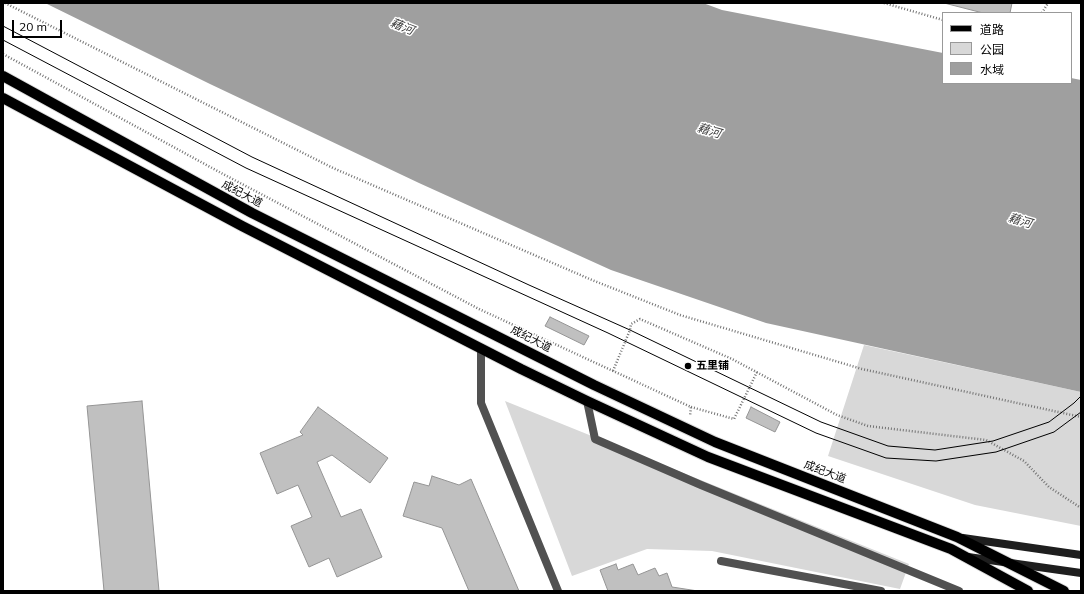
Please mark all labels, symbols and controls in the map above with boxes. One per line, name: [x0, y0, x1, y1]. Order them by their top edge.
scale bar: [14, 12, 64, 38]
legend: [942, 12, 1072, 84]
water label: 藉河: [388, 16, 416, 38]
text: 20 m: [19, 19, 47, 34]
text: 道路: [980, 22, 1004, 37]
text: 公园: [980, 42, 1004, 57]
text: 水域: [980, 62, 1004, 77]
water label: 藉河: [695, 121, 723, 141]
street label: 成纪大道: [219, 178, 265, 210]
water label: 藉河: [1006, 211, 1034, 231]
street label: 成纪大道: [508, 323, 554, 355]
place label: 五里铺: [696, 359, 729, 373]
marker: 五里铺: [683, 361, 693, 371]
street label: 成纪大道: [802, 458, 848, 486]

